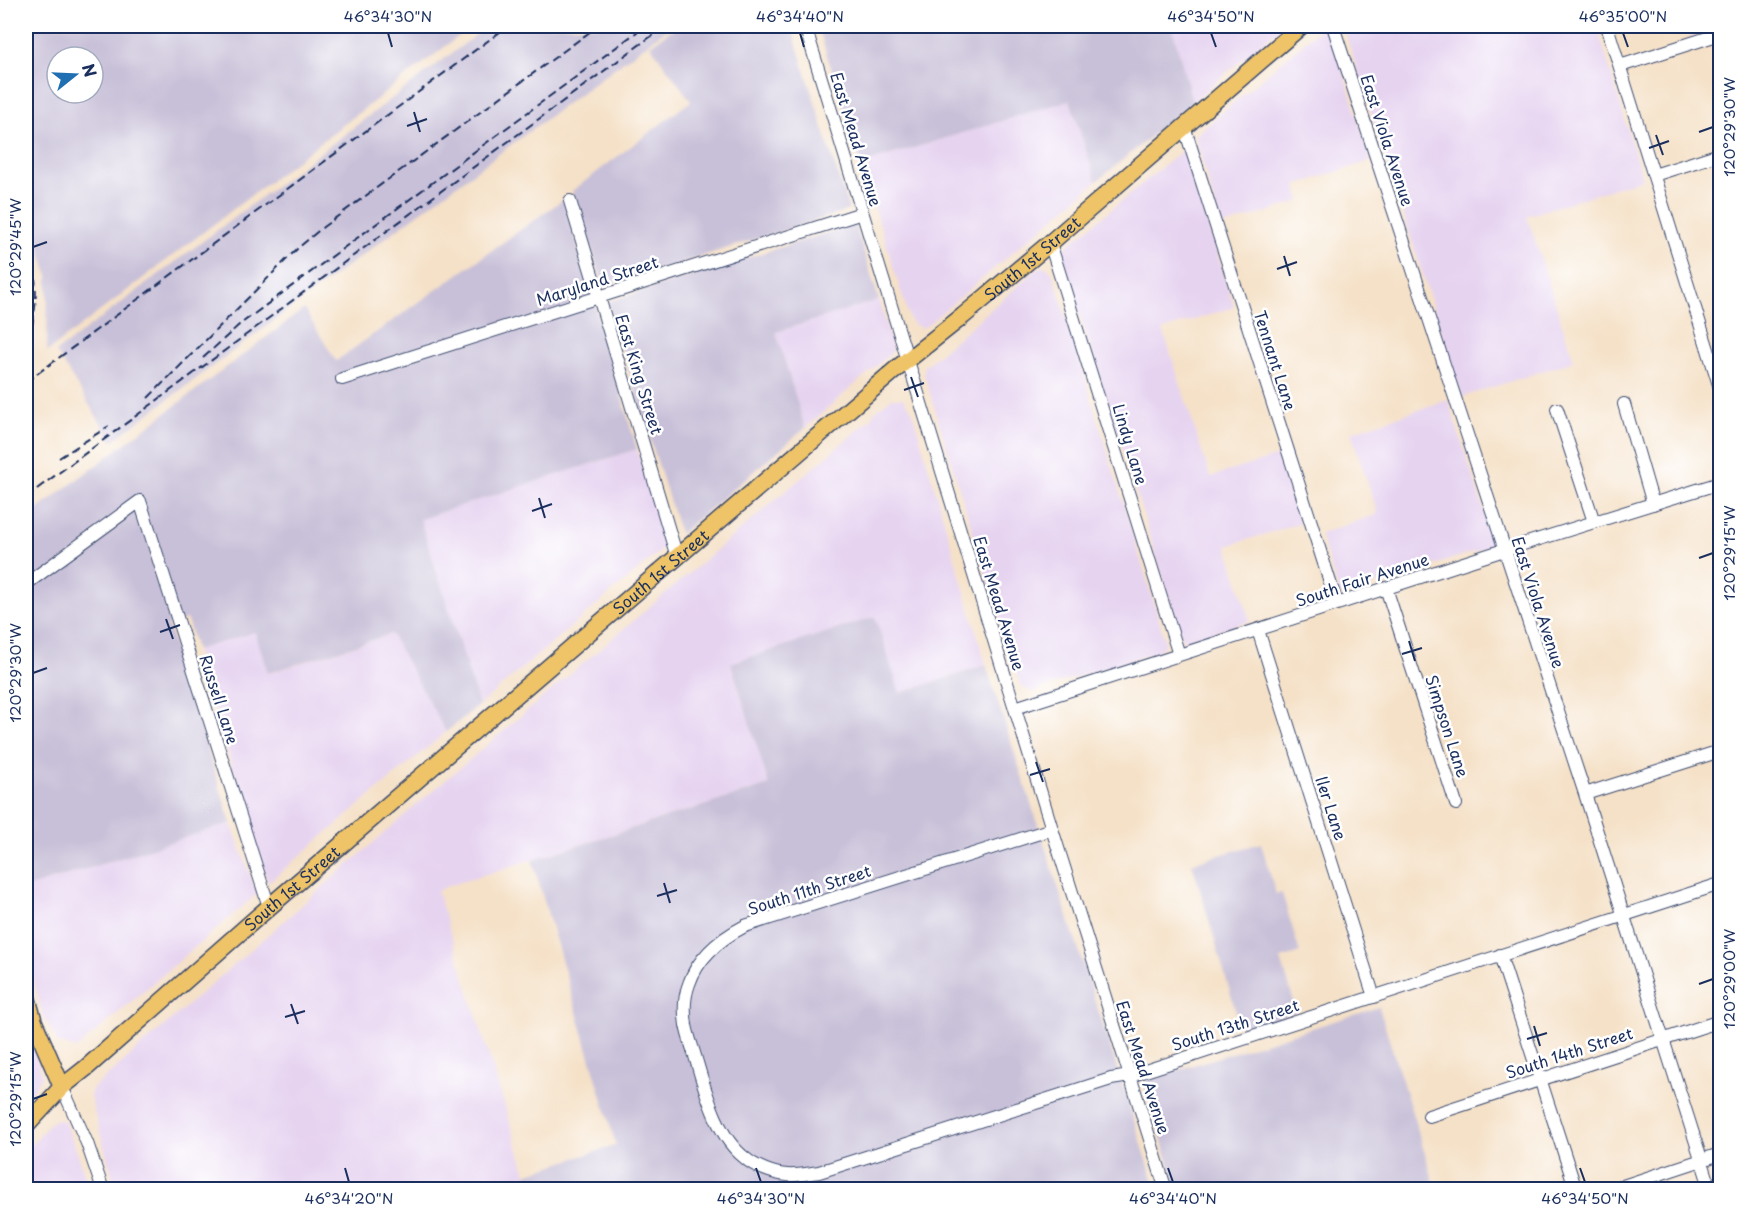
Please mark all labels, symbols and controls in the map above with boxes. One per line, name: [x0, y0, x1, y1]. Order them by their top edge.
text: 46°34'30"N: [344, 4, 432, 27]
text: 46°34'40"N: [756, 4, 844, 27]
text: 46°34'50"N: [1167, 4, 1255, 27]
text: 46°35'00"N: [1579, 4, 1667, 27]
north arrow: [45, 45, 105, 105]
text: N: [77, 60, 104, 80]
street label: East Mead Avenue: [825, 69, 889, 209]
street label: East Viola Avenue: [1355, 71, 1421, 209]
text: 120°29'30"W: [1717, 77, 1740, 177]
text: 120°29'45"W: [3, 197, 26, 296]
street label: South 1st Street: [978, 210, 1086, 306]
street label: Maryland Street: [533, 249, 662, 311]
street label: Tennant Lane: [1249, 307, 1303, 413]
street label: East King Street: [610, 311, 670, 438]
street label: Lindy Lane: [1107, 401, 1155, 487]
text: 120°29'15"W: [1717, 505, 1740, 601]
street label: South 1st Street: [607, 523, 714, 619]
street label: East Mead Avenue: [968, 533, 1032, 673]
street label: East Viola Avenue: [1506, 533, 1572, 671]
street label: South Fair Avenue: [1292, 546, 1432, 612]
text: 120°29'30"W: [3, 623, 26, 723]
street label: Russell Lane: [194, 651, 246, 747]
street label: Simpson Lane: [1420, 672, 1476, 780]
street label: Iler Lane: [1310, 773, 1354, 843]
street label: South 1st Street: [238, 839, 345, 936]
street label: South 11th Street: [745, 858, 873, 920]
text: 120°29'00"W: [1717, 928, 1740, 1029]
street label: South 13th Street: [1168, 992, 1302, 1056]
street label: East Mead Avenue: [1111, 997, 1177, 1137]
street label: South 14th Street: [1502, 1020, 1636, 1084]
text: 120°29'15"W: [3, 1051, 26, 1147]
text: 46°34'20"N: [305, 1186, 393, 1209]
text: 46°34'30"N: [717, 1186, 805, 1209]
text: 46°34'40"N: [1129, 1186, 1217, 1209]
text: 46°34'50"N: [1541, 1186, 1629, 1209]

